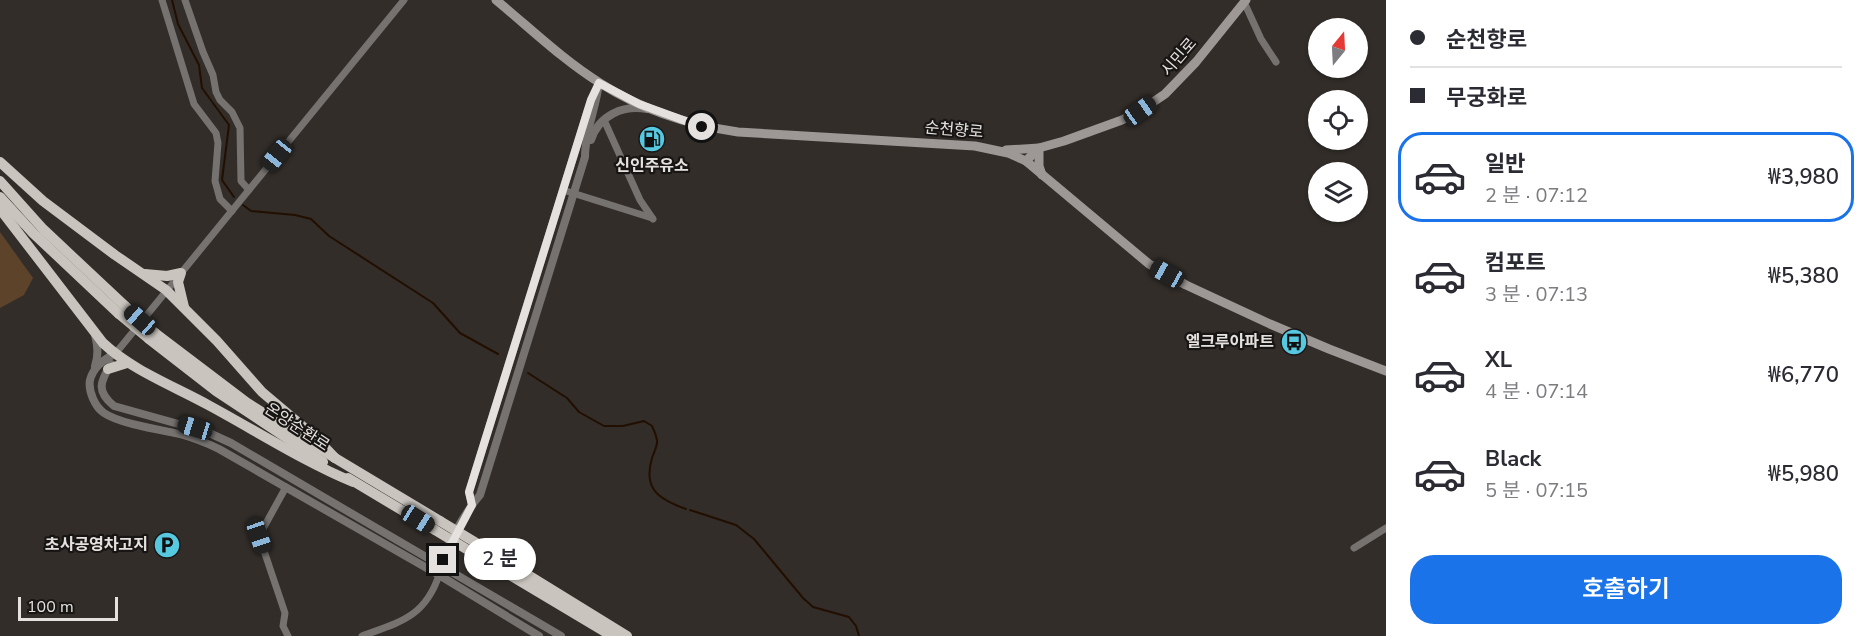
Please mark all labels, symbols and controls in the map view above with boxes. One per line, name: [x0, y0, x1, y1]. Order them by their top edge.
north arrow: [1308, 18, 1368, 78]
map controls: [1308, 18, 1368, 222]
text: 순천향로: [1446, 25, 1527, 55]
street label: 시민로: [1156, 33, 1202, 81]
text: 무궁화로: [1446, 83, 1527, 113]
button: locate: [1308, 90, 1368, 150]
car: [1120, 93, 1160, 129]
route start: [688, 113, 715, 140]
street label: 순천향로: [924, 116, 985, 144]
fuel station icon: 신인주유소: [637, 124, 667, 154]
car: [259, 135, 295, 175]
text: 일반: [1485, 149, 1525, 179]
icon: car: [1413, 150, 1467, 204]
place label: 신인주유소: [615, 155, 689, 177]
button: layers: [1308, 162, 1368, 222]
text: ₩3,980: [1768, 162, 1839, 192]
text: 2 분 · 07:12: [1485, 182, 1588, 209]
text: 컴포트: [1485, 248, 1546, 278]
icon: car: [1413, 249, 1467, 303]
car: [1147, 257, 1187, 291]
text: ₩5,380: [1768, 261, 1839, 291]
text: 3 분 · 07:13: [1485, 281, 1588, 308]
car: [121, 301, 159, 339]
bus stop icon: 엘크루아파트: [1279, 327, 1309, 357]
place label: 엘크루아파트: [1186, 331, 1274, 353]
text: XL: [1485, 345, 1512, 375]
icon: car: [1413, 348, 1467, 402]
text: ₩6,770: [1768, 360, 1839, 390]
text: 4 분 · 07:14: [1485, 378, 1588, 405]
street label: 온양순환로: [260, 398, 334, 456]
car: [175, 414, 215, 442]
text: Black: [1485, 444, 1541, 474]
icon: car: [1413, 447, 1467, 501]
text: ₩5,980: [1768, 459, 1839, 489]
text: 5 분 · 07:15: [1485, 477, 1588, 504]
car: [398, 502, 438, 536]
car: [245, 516, 273, 556]
parking icon: 초사공영차고지: [152, 530, 182, 560]
place label: 초사공영차고지: [45, 534, 148, 556]
callout: 2 분: [464, 539, 536, 581]
text: 2 분: [482, 545, 518, 572]
route end: [429, 546, 456, 573]
button: 호출하기: [1410, 555, 1842, 624]
scale bar: [18, 594, 118, 622]
text: 100 m: [27, 596, 74, 618]

